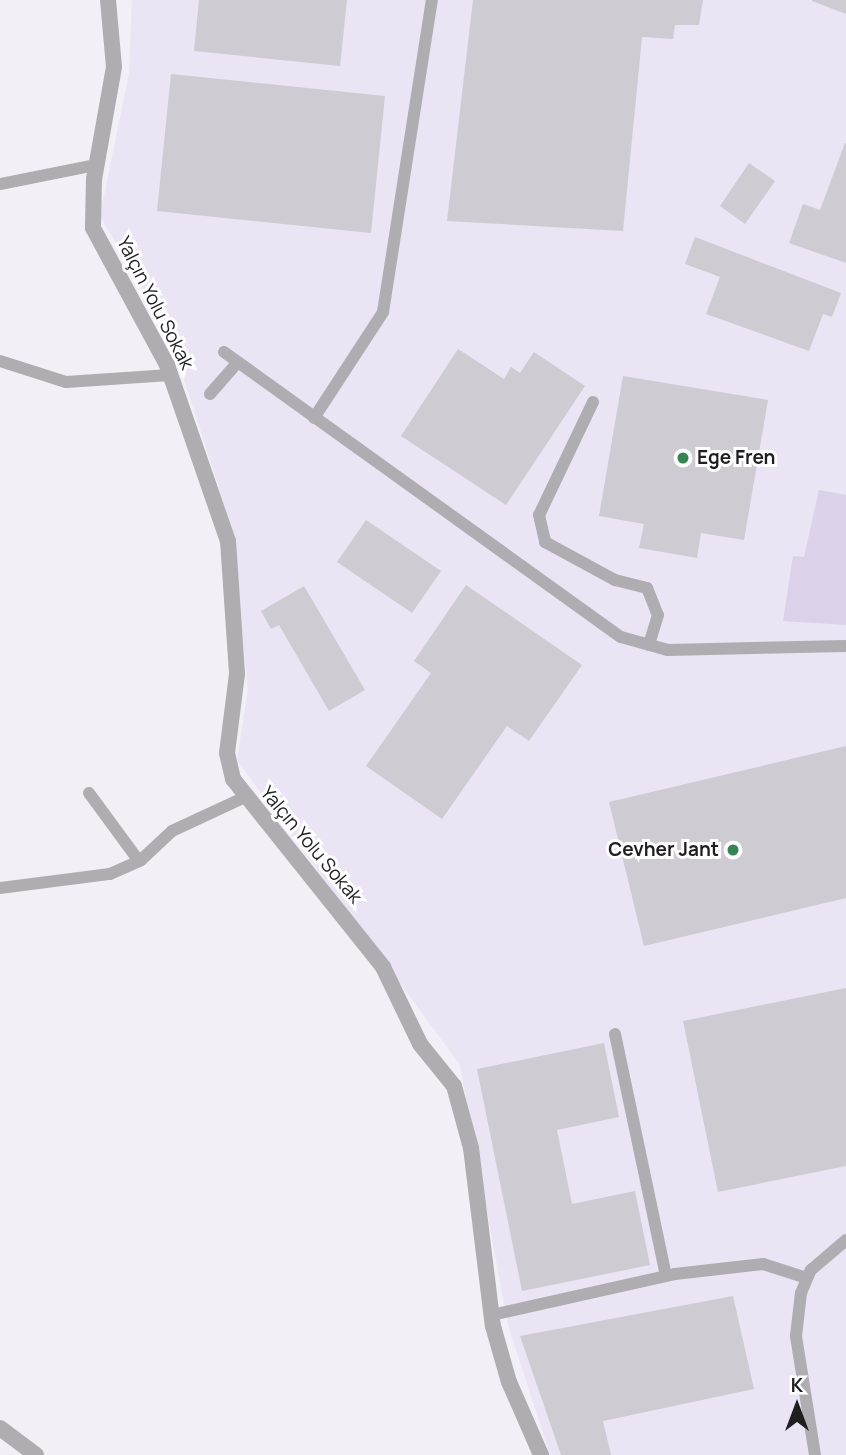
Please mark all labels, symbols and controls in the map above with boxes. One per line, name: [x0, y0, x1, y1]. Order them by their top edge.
street label: Yalçın Yolu Sokak: [112, 233, 198, 373]
place label: Ege Fren: [697, 447, 775, 469]
marker: Ege Fren: [675, 450, 691, 466]
street label: Yalçın Yolu Sokak: [255, 782, 367, 908]
place label: Cevher Jant: [608, 839, 719, 861]
marker: Cevher Jant: [725, 842, 741, 858]
north arrow: [762, 1371, 832, 1441]
text: K: [791, 1372, 803, 1398]

